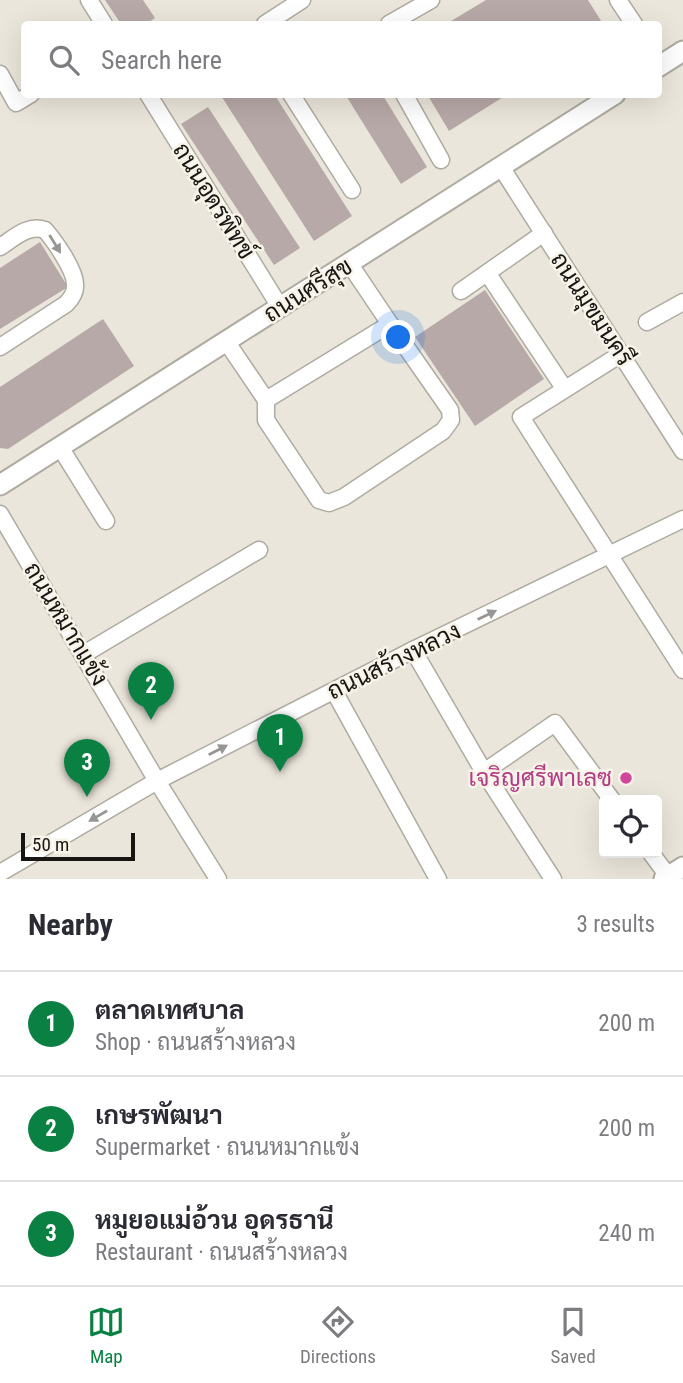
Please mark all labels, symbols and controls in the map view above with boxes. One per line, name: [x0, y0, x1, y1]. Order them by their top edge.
search box: [21, 21, 662, 98]
icon: search: [45, 41, 83, 79]
text: Search here: [101, 45, 222, 75]
street label: ถนนอุดรพิทข์: [166, 137, 262, 265]
one-way arrow: [48, 234, 61, 253]
street label: ถนนมุขมนครี: [543, 246, 640, 372]
street label: ถนนศรีสุข: [258, 251, 358, 330]
your location: [381, 320, 415, 354]
street label: ถนนหมากแข้ง: [18, 557, 115, 691]
one-way arrow: [477, 610, 497, 621]
street label: ถนนสร้างหลวง: [322, 616, 465, 705]
pin: 2: [128, 662, 174, 720]
pin: 1: [257, 714, 303, 772]
pin: 3: [64, 739, 110, 797]
one-way arrow: [208, 744, 228, 756]
place label: เจริญศรีพาเลซ: [469, 763, 612, 792]
marker: เจริญศรีพาเลซ: [618, 770, 634, 786]
map controls: [599, 795, 662, 858]
button: locate: [599, 795, 662, 858]
one-way arrow: [88, 809, 107, 822]
scale bar: [21, 830, 135, 862]
text: 50 m: [32, 833, 69, 856]
text: Nearby: [28, 907, 113, 942]
text: 3 results: [577, 911, 655, 938]
text: ตลาดเทศบาล: [95, 995, 244, 1025]
text: 1: [45, 1010, 57, 1037]
text: 200 m: [598, 1010, 655, 1037]
text: Shop · ถนนสร้างหลวง: [95, 1029, 296, 1056]
text: เกษรพัฒนา: [95, 1100, 223, 1130]
text: 2: [45, 1115, 57, 1142]
text: 200 m: [598, 1115, 655, 1142]
text: Supermarket · ถนนหมากแข้ง: [95, 1134, 360, 1161]
text: หมูยอแม่อ้วน อุดรธานี: [95, 1205, 334, 1235]
text: 3: [45, 1220, 57, 1247]
text: 240 m: [598, 1220, 655, 1247]
text: Restaurant · ถนนสร้างหลวง: [95, 1239, 348, 1266]
tab: Map: [87, 1303, 125, 1368]
tab: Directions: [300, 1303, 376, 1368]
tab: Saved: [550, 1303, 596, 1368]

